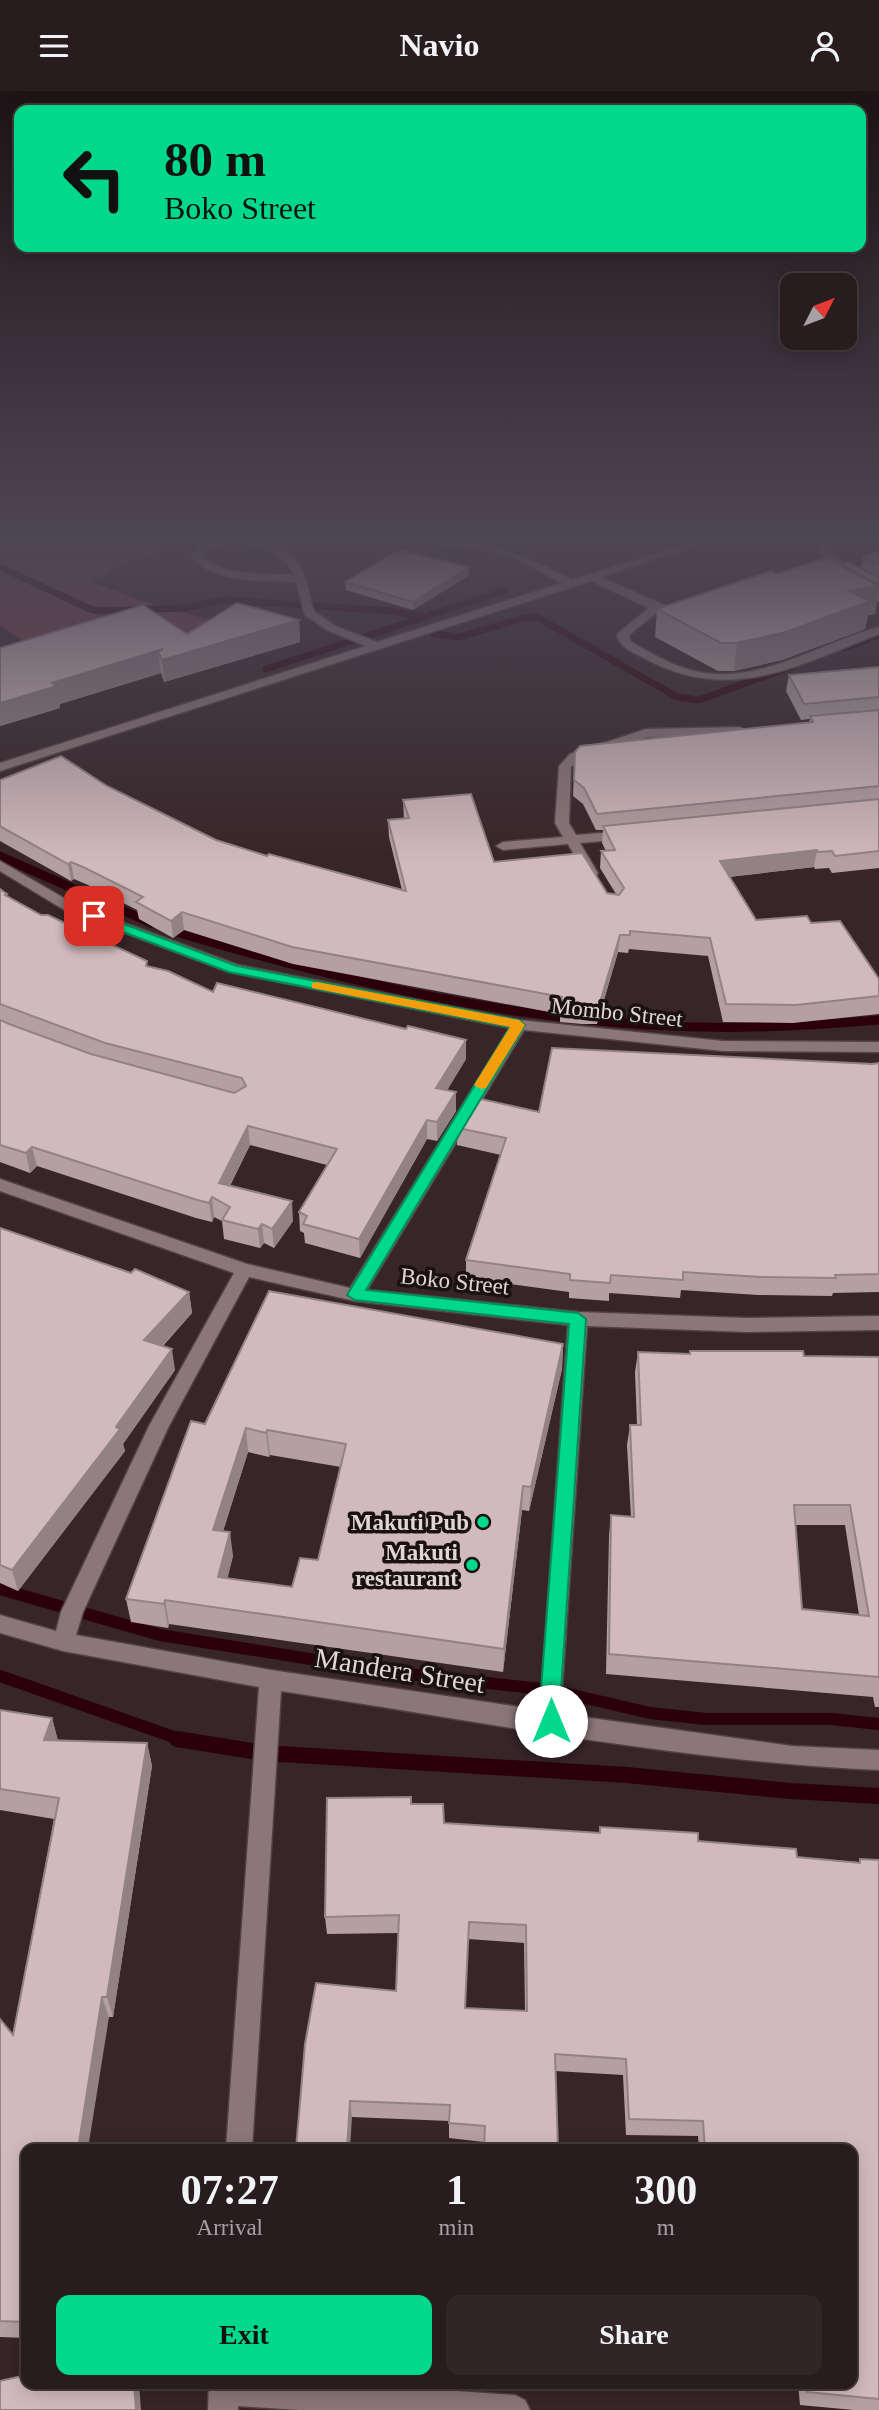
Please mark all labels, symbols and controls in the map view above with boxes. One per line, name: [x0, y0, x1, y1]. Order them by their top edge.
icon: menu: [35, 27, 73, 65]
text: Navio: [400, 27, 480, 63]
icon: person: [806, 27, 844, 65]
text: 80 m: [164, 132, 266, 187]
icon: left: [49, 133, 140, 224]
text: Boko Street: [164, 190, 316, 226]
north arrow: [780, 273, 858, 350]
map controls: [780, 273, 857, 350]
pin: [64, 886, 124, 946]
icon: arrive: [75, 897, 113, 935]
street label: Mombo Street: [550, 993, 685, 1032]
street label: Boko Street: [399, 1263, 511, 1300]
place label: Makuti Pub: [351, 1510, 469, 1535]
marker: Makuti Pub: [475, 1514, 491, 1530]
place label: Makuti restaurant: [355, 1540, 459, 1591]
marker: Makuti restaurant: [464, 1557, 480, 1573]
street label: Mandera Street: [313, 1642, 487, 1699]
position arrow: [514, 1684, 588, 1758]
text: 07:27: [181, 2167, 279, 2213]
text: 1: [446, 2167, 467, 2213]
text: 300: [634, 2167, 697, 2213]
text: Arrival: [197, 2215, 263, 2240]
text: min: [439, 2215, 474, 2240]
text: m: [657, 2215, 675, 2240]
button: Exit: [56, 2295, 432, 2375]
button: Share: [446, 2295, 822, 2375]

